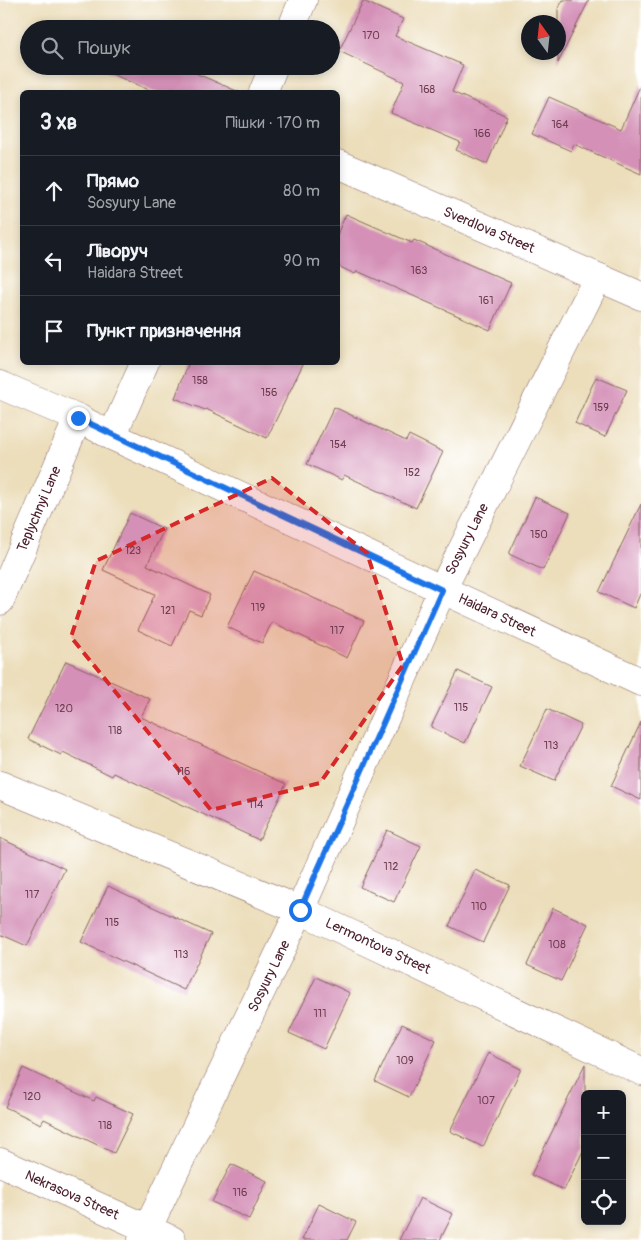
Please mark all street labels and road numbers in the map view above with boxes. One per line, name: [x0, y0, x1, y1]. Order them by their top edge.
street label: Sverdlova Street: [441, 203, 538, 257]
street label: Teplychnyi Lane: [13, 464, 65, 554]
street label: Sosyury Lane: [442, 500, 492, 578]
street label: Haidara Street: [455, 590, 539, 641]
street label: Lermontova Street: [323, 914, 434, 978]
street label: Sosyury Lane: [244, 937, 294, 1015]
street label: Nekrasova Street: [22, 1167, 122, 1224]

